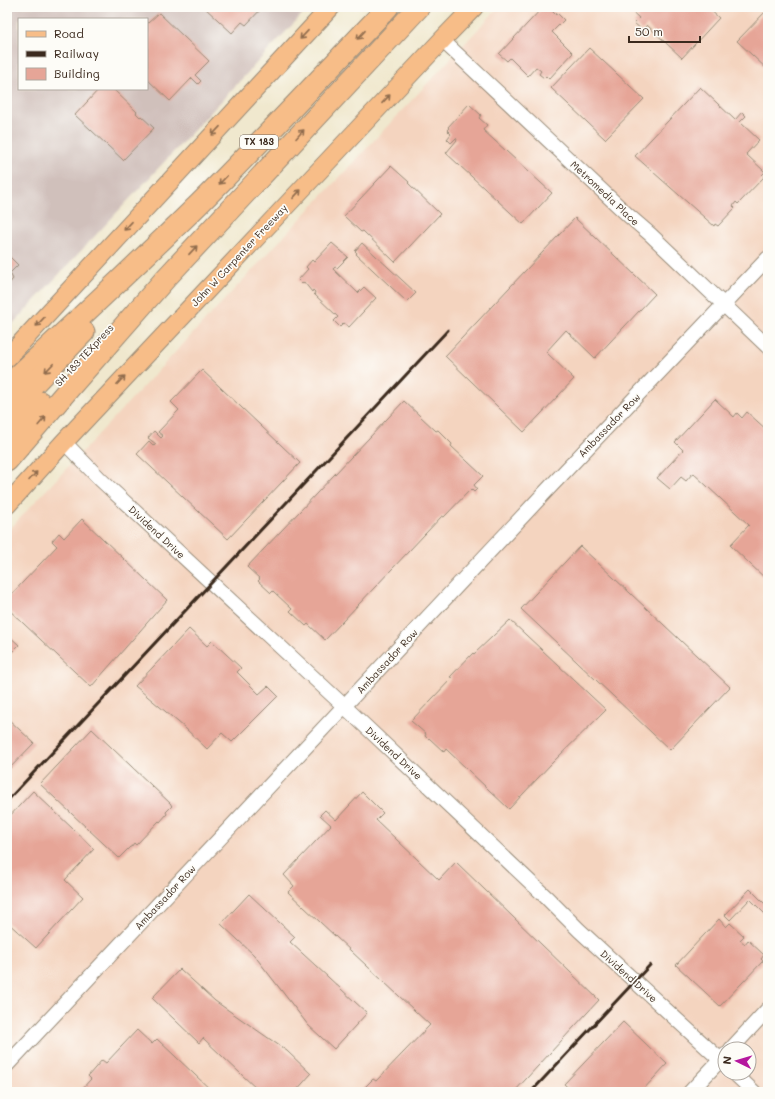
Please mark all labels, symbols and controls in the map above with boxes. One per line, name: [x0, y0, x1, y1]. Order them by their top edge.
legend: [18, 18, 148, 90]
scale bar: [629, 18, 700, 44]
text: 50 m: [635, 23, 663, 39]
text: Road: [54, 25, 84, 41]
one-way arrow: [300, 30, 309, 40]
one-way arrow: [356, 30, 366, 40]
text: Railway: [54, 45, 99, 61]
text: Building: [54, 65, 100, 81]
one-way arrow: [381, 94, 391, 104]
one-way arrow: [211, 126, 221, 136]
one-way arrow: [295, 130, 304, 140]
road number: TX 183: [240, 135, 278, 149]
street label: Metromedia Place: [568, 157, 642, 229]
one-way arrow: [218, 175, 228, 185]
one-way arrow: [292, 189, 302, 199]
street label: John W Carpenter Freeway: [188, 201, 290, 309]
one-way arrow: [124, 221, 133, 231]
one-way arrow: [188, 245, 197, 255]
one-way arrow: [35, 317, 45, 327]
street label: SH 183 TEXpress: [51, 321, 117, 389]
one-way arrow: [45, 363, 54, 373]
one-way arrow: [117, 375, 126, 386]
street label: Ambassador Row: [575, 390, 643, 460]
one-way arrow: [37, 416, 46, 427]
one-way arrow: [28, 471, 38, 481]
street label: Dividend Drive: [126, 502, 188, 562]
street label: Ambassador Row: [353, 625, 421, 697]
street label: Dividend Drive: [363, 723, 425, 783]
street label: Ambassador Row: [131, 861, 199, 933]
street label: Dividend Drive: [597, 947, 661, 1005]
north arrow: [717, 1041, 757, 1081]
text: N: [719, 1055, 734, 1065]

